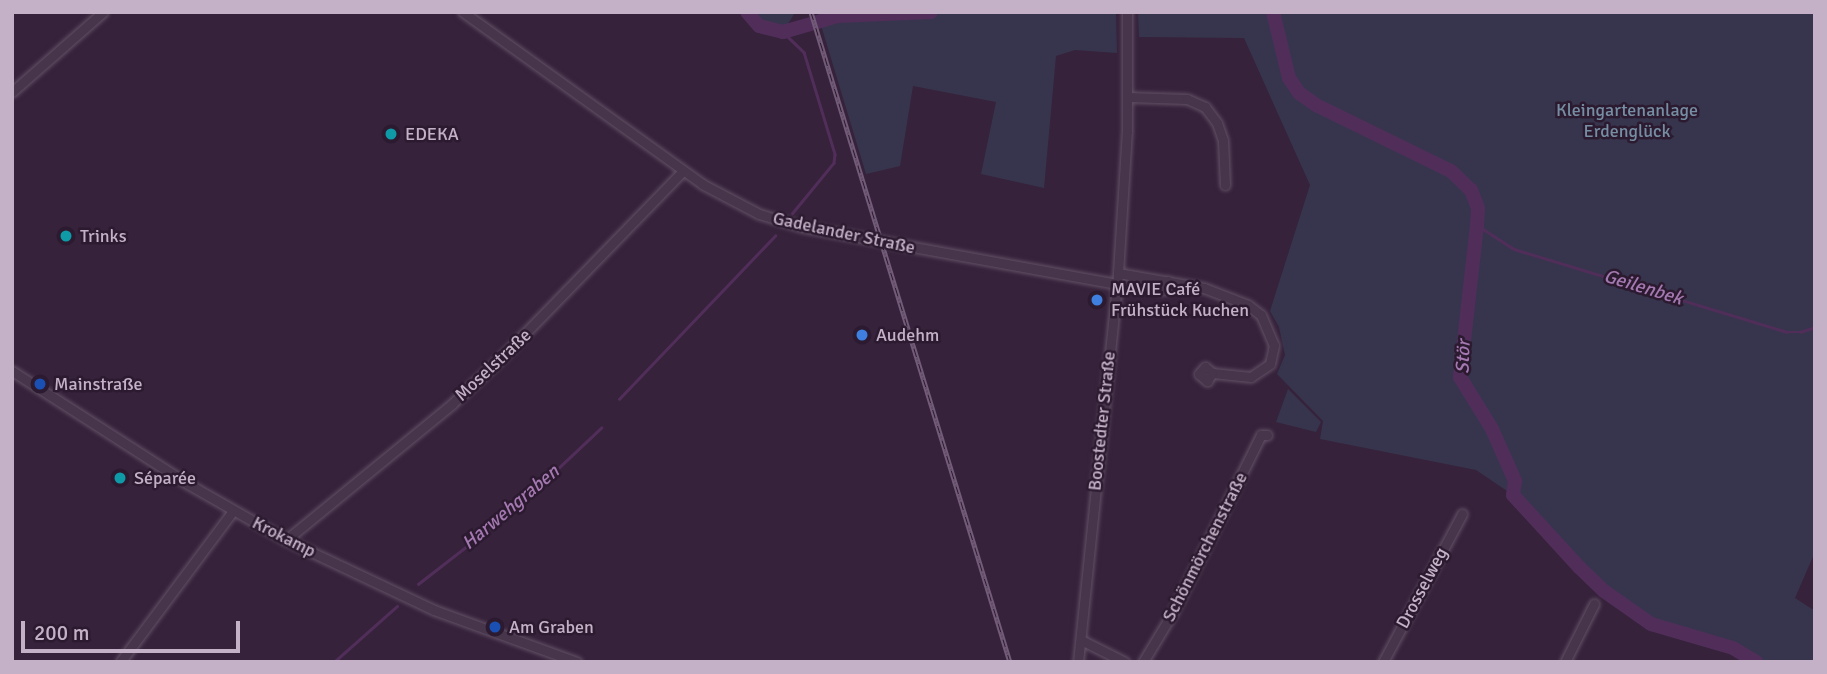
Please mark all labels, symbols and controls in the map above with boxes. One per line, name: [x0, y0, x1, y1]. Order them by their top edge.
park label: Kleingartenanlage Erdenglück: [1556, 100, 1698, 142]
place label: EDEKA: [405, 123, 459, 145]
marker: EDEKA: [383, 126, 399, 142]
street label: Gadelander Straße: [771, 207, 917, 259]
place label: Trinks: [80, 225, 127, 247]
marker: Trinks: [58, 228, 74, 244]
water label: Geilenbek: [1601, 265, 1685, 311]
place label: MAVIE Café Frühstück Kuchen: [1111, 279, 1249, 322]
marker: MAVIE Café Frühstück Kuchen: [1089, 292, 1105, 308]
street label: Moselstraße: [450, 324, 536, 406]
place label: Audehm: [876, 324, 939, 346]
marker: Audehm: [854, 327, 870, 343]
water label: Stör: [1452, 340, 1476, 374]
street label: Boostedter Straße: [1084, 350, 1120, 492]
place label: Mainstraße: [54, 373, 142, 395]
marker: Mainstraße: [32, 376, 48, 392]
water label: Harwehgraben: [458, 461, 564, 555]
place label: Séparée: [134, 467, 196, 489]
street label: Schönmörchenstraße: [1158, 469, 1252, 625]
marker: Séparée: [112, 470, 128, 486]
street label: Krokamp: [249, 512, 319, 562]
street label: Drosselweg: [1392, 544, 1452, 632]
scale bar: [24, 608, 243, 652]
place label: Am Graben: [509, 616, 594, 638]
marker: Am Graben: [487, 619, 503, 635]
text: 200 m: [34, 620, 89, 646]

